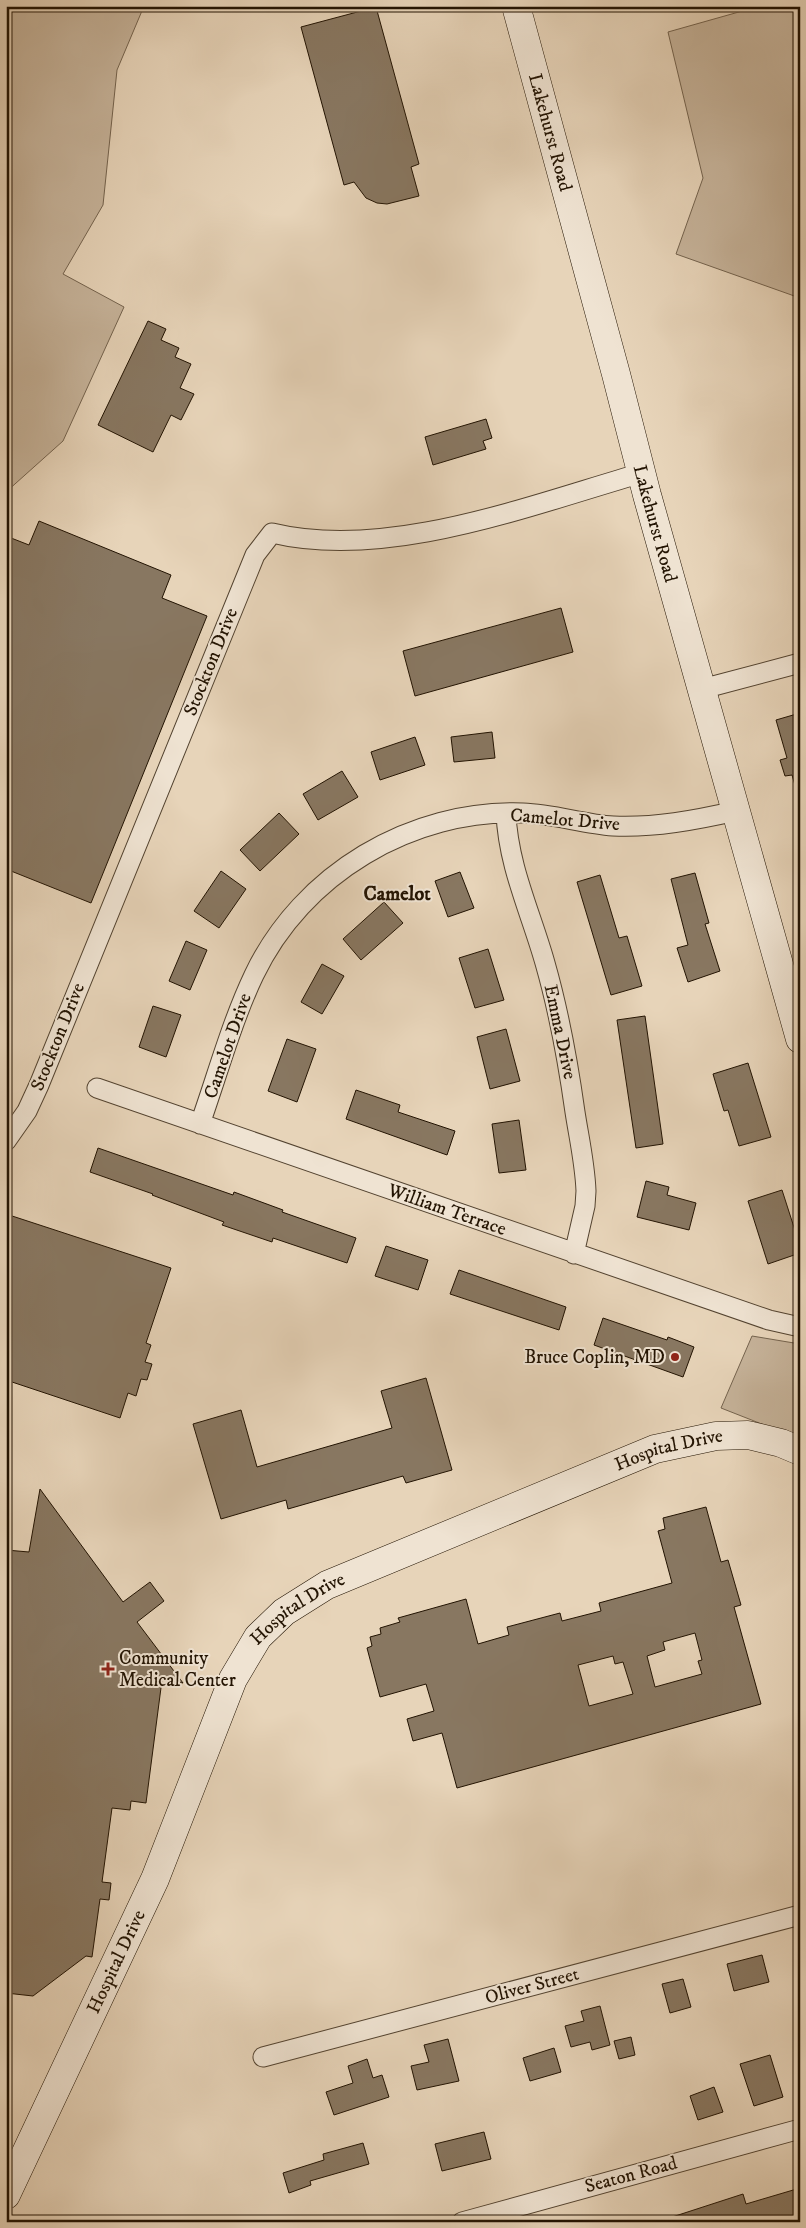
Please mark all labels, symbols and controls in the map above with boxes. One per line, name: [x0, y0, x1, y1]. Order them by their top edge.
street label: Lakehurst Road: [523, 71, 577, 194]
street label: Lakehurst Road: [628, 462, 683, 585]
street label: Stockton Drive: [179, 605, 243, 719]
street label: Camelot Drive: [509, 804, 621, 836]
district label: Camelot: [363, 882, 431, 907]
street label: Stockton Drive: [26, 980, 90, 1094]
street label: Emma Drive: [539, 982, 581, 1082]
street label: Camelot Drive: [199, 990, 257, 1102]
street label: William Terrace: [384, 1179, 509, 1241]
place label: Bruce Coplin, MD: [524, 1346, 665, 1369]
marker: Bruce Coplin, MD: [669, 1351, 681, 1363]
street label: Hospital Drive: [611, 1424, 723, 1476]
street label: Hospital Drive: [245, 1567, 348, 1650]
place label: Community Medical Center: [119, 1647, 236, 1692]
marker: Community Medical Center: [101, 1662, 115, 1676]
street label: Hospital Drive: [82, 1906, 150, 2017]
street label: Oliver Street: [483, 1962, 581, 2010]
street label: Seaton Road: [582, 2152, 680, 2198]

